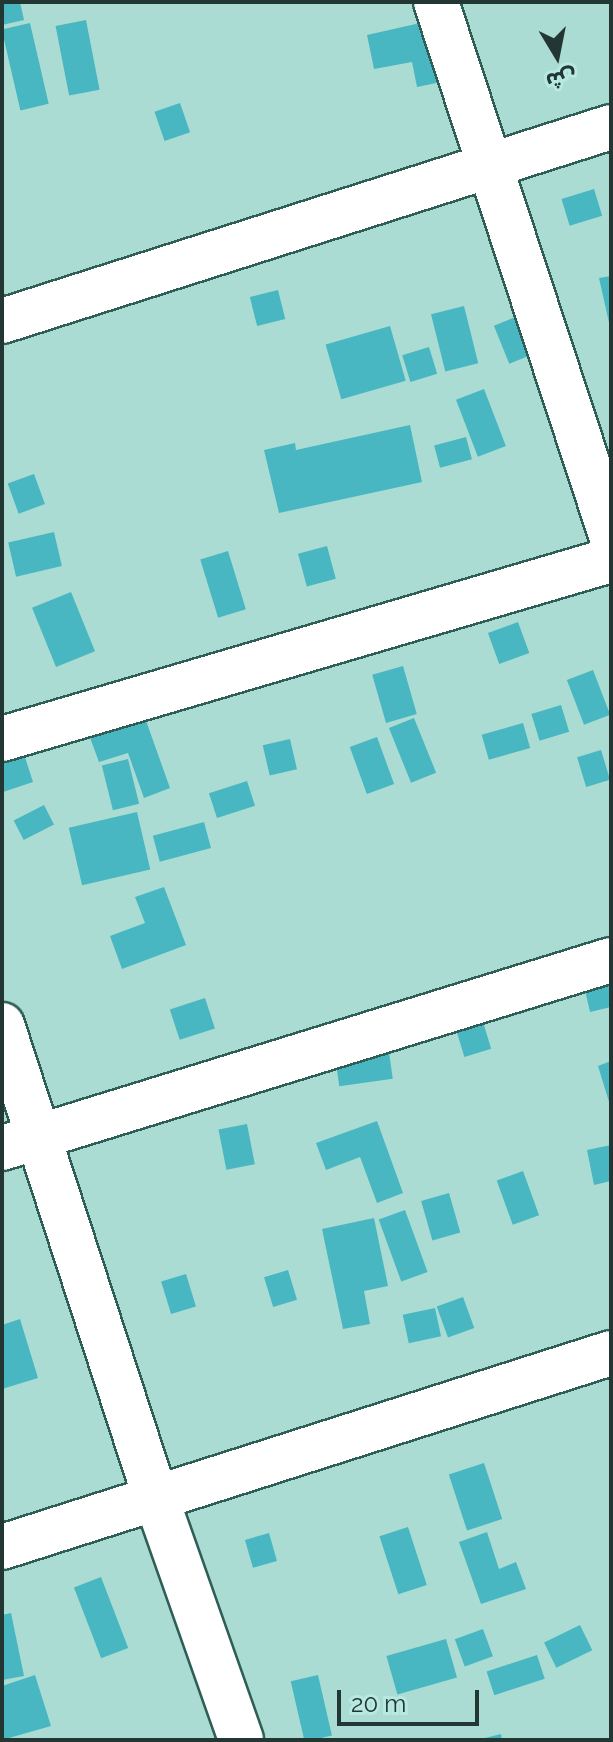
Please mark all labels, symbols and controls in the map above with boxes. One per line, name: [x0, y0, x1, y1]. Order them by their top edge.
north arrow: [517, 16, 597, 96]
text: ش: [544, 64, 578, 95]
scale bar: [341, 1674, 483, 1724]
text: 20 m: [351, 1689, 406, 1718]

